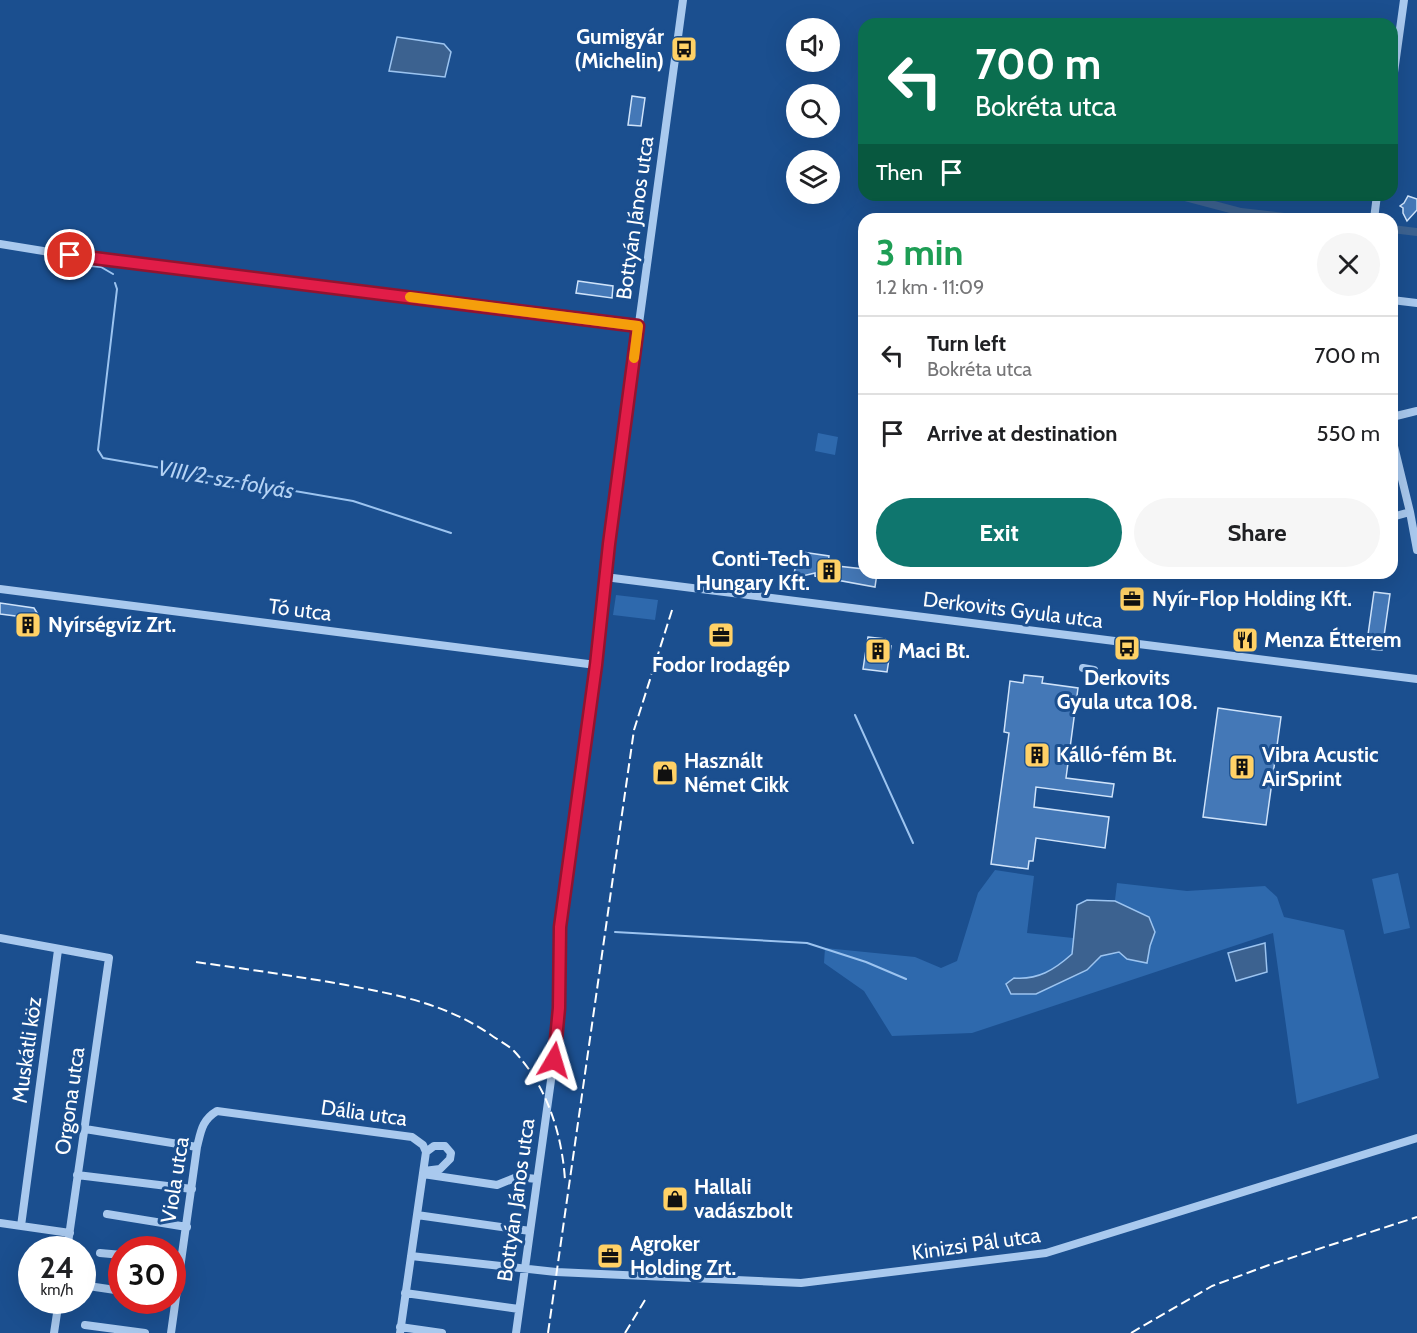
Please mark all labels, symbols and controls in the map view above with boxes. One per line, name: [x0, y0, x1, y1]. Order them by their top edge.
map controls: [786, 18, 840, 204]
button: sound: [786, 18, 840, 72]
place label: Gumigyár (Michelin): [575, 24, 664, 73]
bus stop icon: Gumigyár (Michelin): [669, 34, 699, 64]
text: 700 m: [975, 38, 1101, 90]
icon: left: [876, 42, 954, 120]
button: search: [786, 84, 840, 138]
text: Bokréta utca: [975, 90, 1117, 123]
street label: Bottyán János utca: [611, 135, 658, 301]
button: layers: [786, 150, 840, 204]
icon: arrive: [935, 156, 968, 189]
text: Then: [876, 159, 923, 186]
pin: [44, 229, 95, 280]
text: 3 min: [876, 230, 963, 274]
button: close: [1317, 233, 1380, 296]
icon: arrive: [53, 238, 86, 271]
text: 1.2 km · 11:09: [876, 275, 984, 299]
text: Turn left: [927, 330, 1006, 357]
icon: left: [876, 339, 909, 372]
text: 700 m: [1314, 342, 1380, 369]
text: Bokréta utca: [927, 357, 1032, 381]
icon: arrive: [876, 417, 909, 450]
text: Arrive at destination: [927, 420, 1117, 447]
text: 550 m: [1317, 420, 1380, 447]
water label: VIII/2. sz. folyás: [156, 454, 296, 505]
button: Exit: [876, 498, 1122, 567]
button: Share: [1134, 498, 1380, 567]
place label: Conti-Tech Hungary Kft.: [696, 546, 810, 595]
building icon: Conti-Tech Hungary Kft.: [814, 556, 844, 586]
office icon: Nyír-Flop Holding Kft.: [1117, 584, 1147, 614]
street label: Derkovits Gyula utca: [922, 586, 1104, 633]
place label: Nyír-Flop Holding Kft.: [1152, 586, 1352, 611]
street label: Tó utca: [267, 593, 333, 626]
building icon: Nyírségvíz Zrt.: [13, 610, 43, 640]
place label: Nyírségvíz Zrt.: [48, 612, 176, 637]
office icon: Fodor Irodagép: [706, 620, 736, 650]
restaurant icon: Menza Étterem: [1230, 625, 1260, 655]
place label: Menza Étterem: [1264, 627, 1401, 652]
bus stop icon: Derkovits Gyula utca 108.: [1112, 633, 1142, 663]
building icon: Maci Bt.: [863, 636, 893, 666]
place label: Maci Bt.: [898, 638, 970, 663]
place label: Fodor Irodagép: [652, 652, 790, 677]
place label: Derkovits Gyula utca 108.: [1057, 665, 1197, 714]
building icon: Kálló-fém Bt.: [1022, 740, 1052, 770]
place label: Kálló-fém Bt.: [1056, 742, 1177, 767]
place label: Vibra Acustic AirSprint: [1262, 742, 1379, 791]
place label: Használt Német Cikk: [684, 748, 790, 797]
building icon: Vibra Acustic AirSprint: [1227, 752, 1257, 782]
shop icon: Használt Német Cikk: [650, 758, 680, 788]
street label: Muskátli köz: [7, 995, 46, 1105]
position arrow: [522, 1028, 586, 1092]
street label: Orgona utca: [50, 1045, 89, 1156]
street label: Dália utca: [319, 1094, 409, 1131]
street label: Bottyán János utca: [492, 1117, 539, 1283]
street label: Viola utca: [155, 1135, 194, 1225]
place label: Hallali vadászbolt: [694, 1174, 793, 1223]
shop icon: Hallali vadászbolt: [660, 1184, 690, 1214]
street label: Kinizsi Pál utca: [910, 1222, 1042, 1265]
place label: Agroker Holding Zrt.: [630, 1231, 736, 1280]
speed limit sign: 30: [108, 1236, 186, 1314]
office icon: Agroker Holding Zrt.: [595, 1241, 625, 1271]
text: 24: [40, 1249, 74, 1286]
text: km/h: [41, 1281, 73, 1299]

